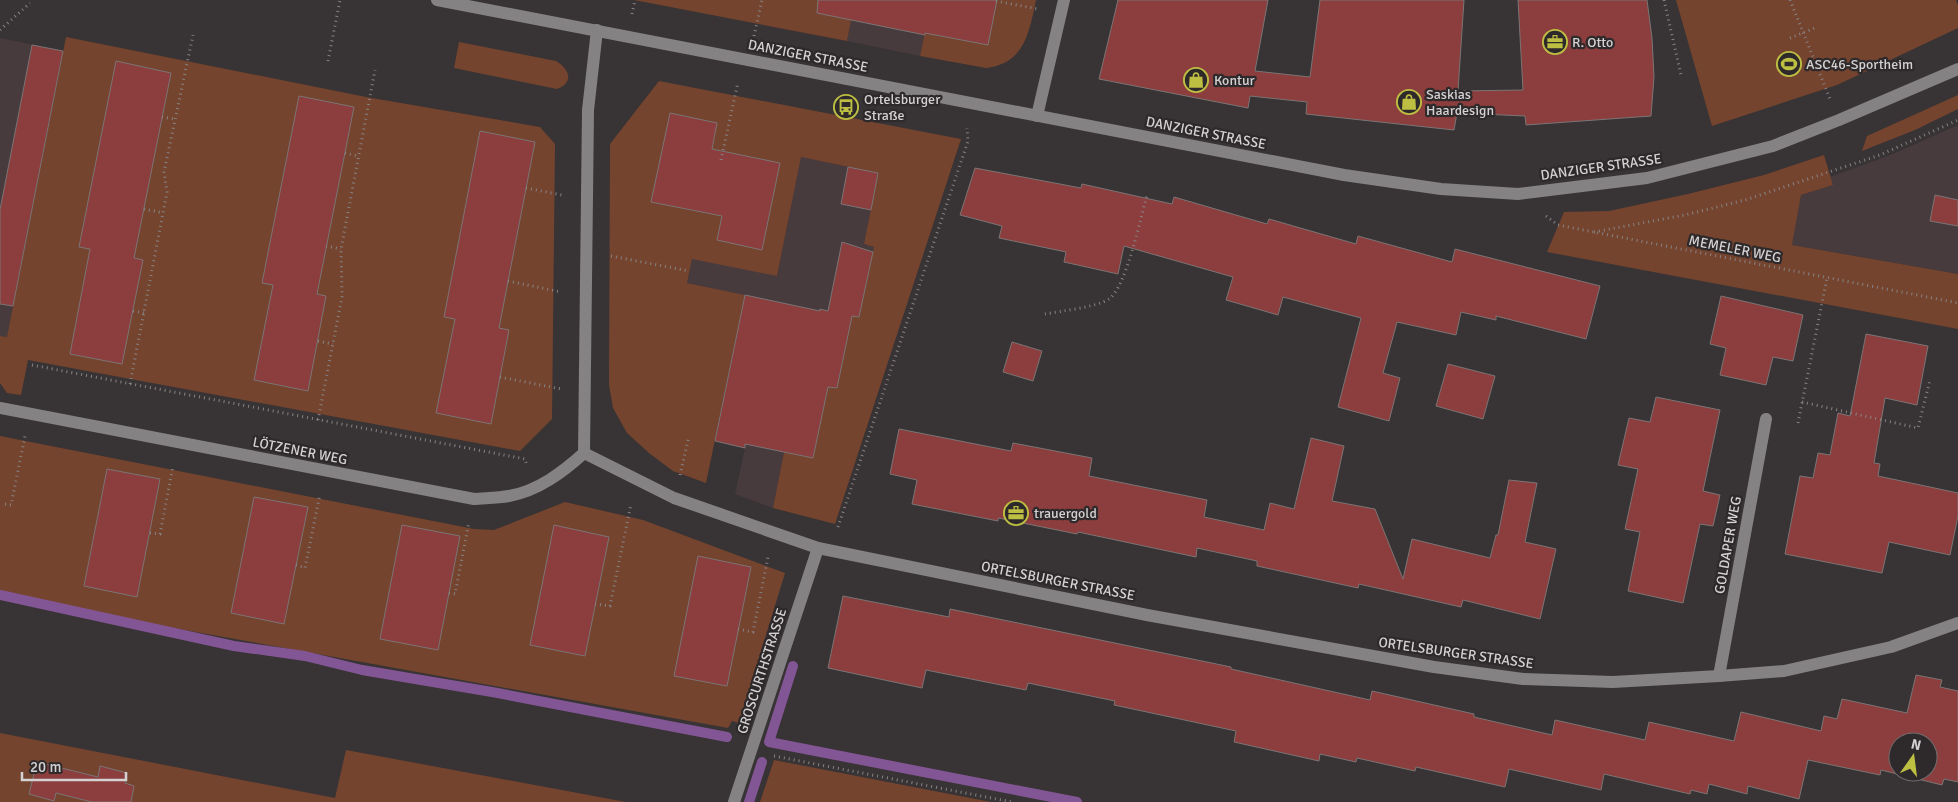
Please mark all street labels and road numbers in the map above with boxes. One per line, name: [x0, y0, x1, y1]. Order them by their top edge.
street label: DANZIGER STRASSE: [746, 36, 870, 76]
street label: DANZIGER STRASSE: [1144, 113, 1268, 153]
street label: DANZIGER STRASSE: [1539, 150, 1663, 184]
street label: MEMELER WEG: [1687, 232, 1783, 266]
street label: LÖTZENER WEG: [251, 433, 349, 469]
street label: GOLDAPER WEG: [1711, 495, 1745, 595]
street label: ORTELSBURGER STRASSE: [980, 558, 1136, 604]
street label: GROSCURTHSTRASSE: [734, 606, 790, 736]
street label: ORTELSBURGER STRASSE: [1377, 634, 1535, 672]

